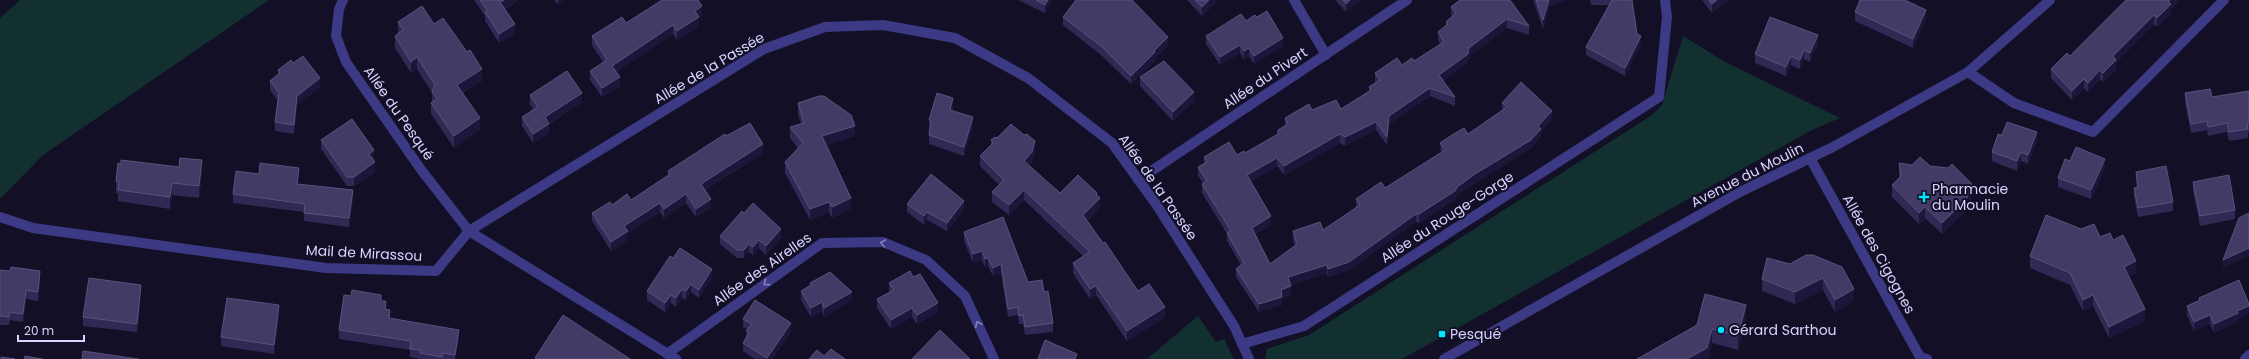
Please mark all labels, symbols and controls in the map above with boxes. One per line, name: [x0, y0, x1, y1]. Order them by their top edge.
street label: Allée de la Passée: [650, 27, 768, 109]
street label: Allée du Pivert: [1219, 42, 1311, 114]
street label: Allée du Pesqué: [359, 62, 439, 164]
street label: Allée de la Passée: [1114, 130, 1202, 244]
street label: Avenue du Moulin: [1687, 138, 1807, 212]
street label: Allée du Rouge-Gorge: [1377, 166, 1518, 268]
place label: Pharmacie du Moulin: [1932, 179, 2009, 215]
street label: Allée des Cigognes: [1838, 191, 1920, 317]
marker: Pharmacie du Moulin: [1919, 192, 1929, 202]
street label: Allée des Airelles: [709, 227, 815, 311]
street label: Mail de Mirassou: [305, 240, 423, 266]
one-way arrow: [880, 240, 886, 248]
one-way arrow: [763, 278, 770, 286]
scale bar: [18, 317, 84, 343]
place label: Gérard Sarthou: [1729, 320, 1837, 340]
one-way arrow: [975, 321, 983, 328]
text: 20 m: [24, 322, 54, 339]
place label: Pesqué: [1450, 324, 1502, 344]
marker: Gérard Sarthou: [1716, 325, 1726, 335]
marker: Pesqué: [1437, 329, 1447, 339]

